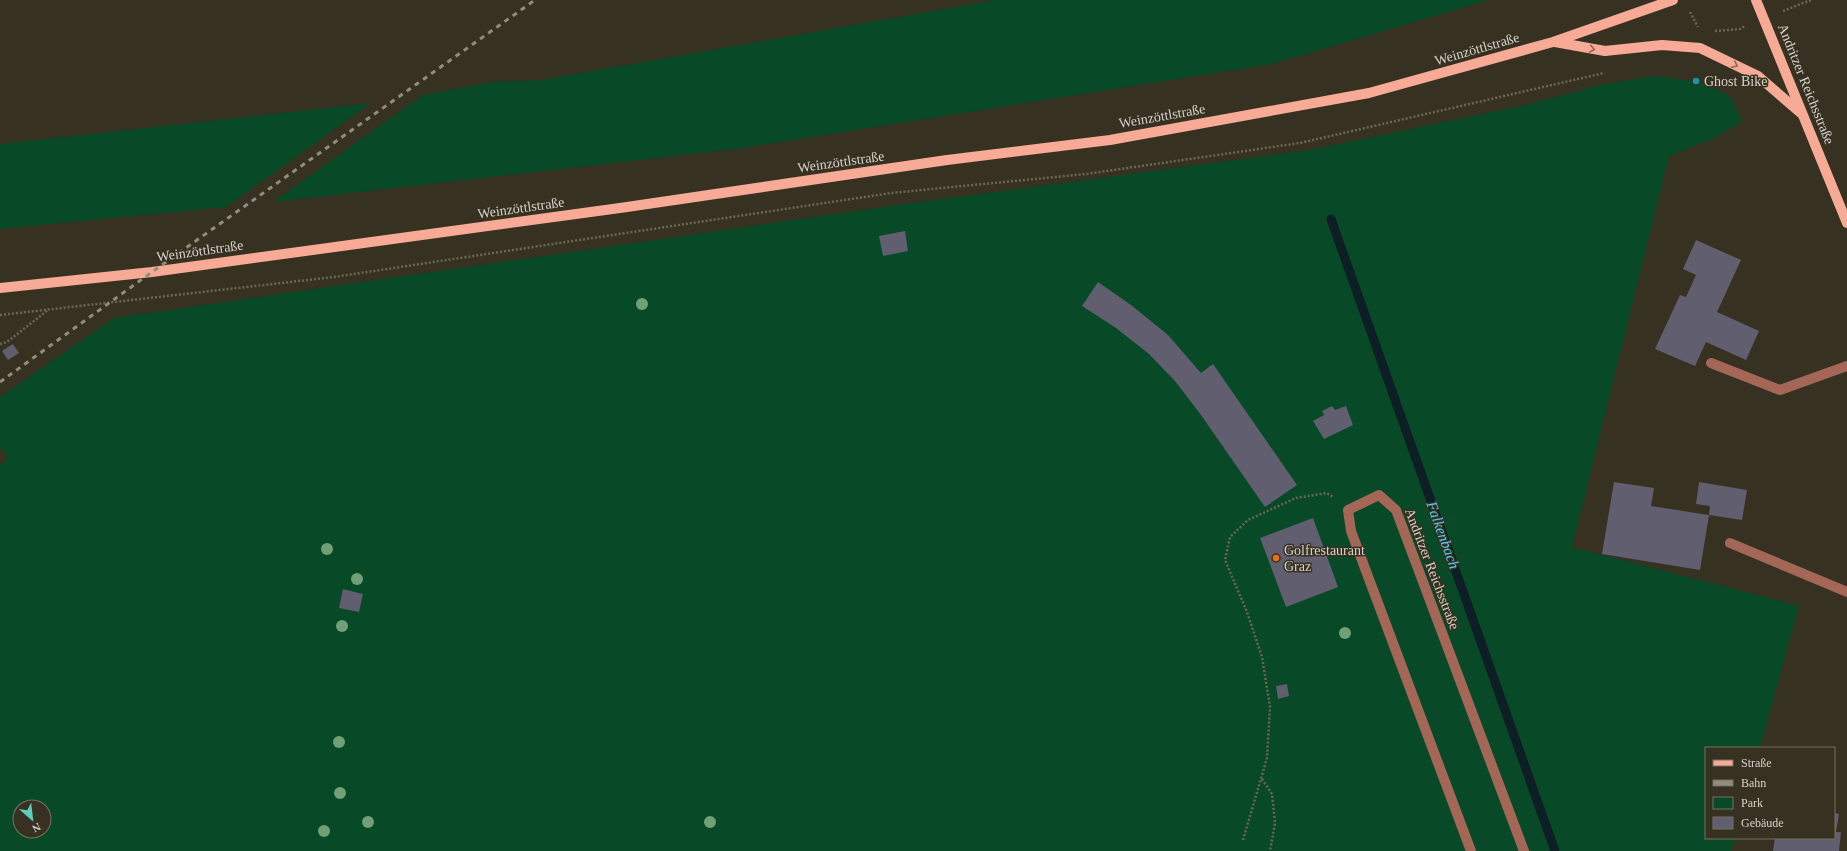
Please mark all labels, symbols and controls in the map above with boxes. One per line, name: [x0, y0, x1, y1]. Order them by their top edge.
street label: Andritzer Reichsstraße: [1775, 22, 1837, 146]
street label: Weinzöttlstraße: [1433, 30, 1521, 68]
one-way arrow: [1589, 44, 1595, 52]
one-way arrow: [1731, 60, 1738, 68]
place label: Ghost Bike: [1704, 74, 1767, 89]
marker: Ghost Bike: [1691, 76, 1701, 86]
street label: Weinzöttlstraße: [1118, 101, 1206, 131]
street label: Weinzöttlstraße: [797, 148, 885, 176]
street label: Weinzöttlstraße: [477, 194, 565, 222]
street label: Weinzöttlstraße: [156, 237, 244, 265]
water label: Falkenbach: [1423, 498, 1463, 571]
street label: Andritzer Reichsstraße: [1402, 506, 1462, 632]
place label: Golfrestaurant Graz: [1284, 543, 1365, 574]
marker: Golfrestaurant Graz: [1271, 553, 1281, 563]
legend: [1705, 747, 1835, 839]
text: Straße: [1741, 756, 1772, 770]
text: Bahn: [1741, 776, 1766, 790]
text: Park: [1741, 796, 1763, 810]
north arrow: [12, 799, 52, 839]
text: Gebäude: [1741, 816, 1784, 830]
text: N: [30, 821, 43, 835]

